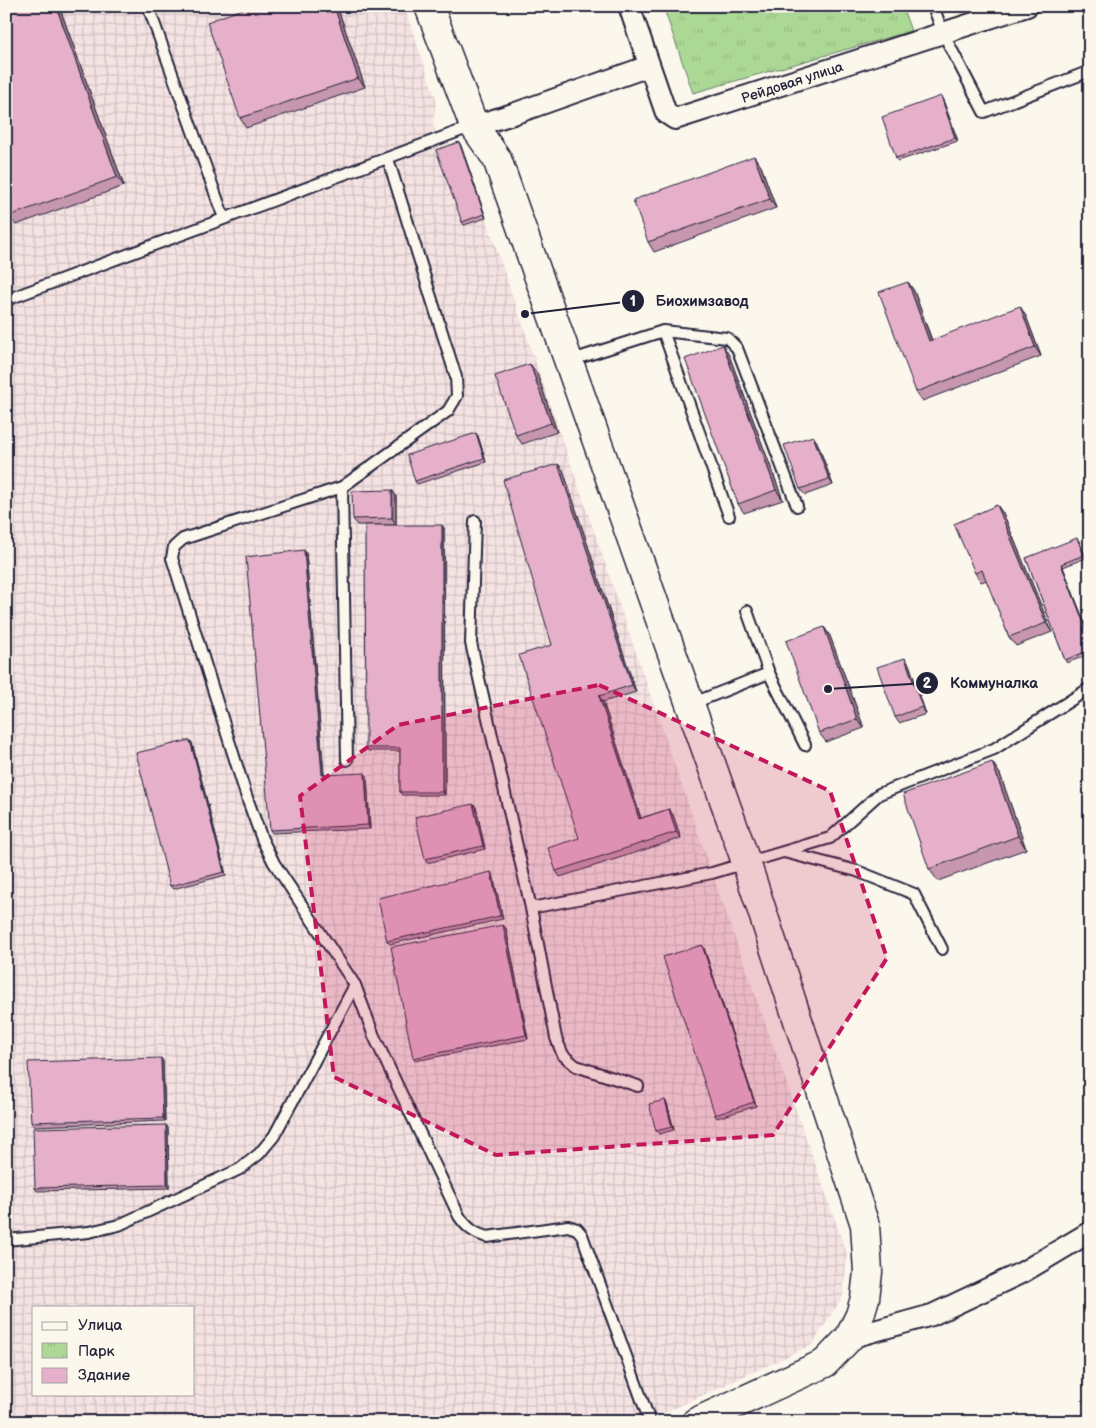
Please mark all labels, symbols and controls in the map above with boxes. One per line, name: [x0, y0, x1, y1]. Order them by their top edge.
street label: Рейдовая улица: [739, 58, 846, 107]
callout: Биохимзавод: [620, 286, 758, 316]
text: 1: [630, 292, 636, 311]
text: Биохимзавод: [655, 292, 749, 311]
callout: Коммуналка: [915, 668, 1048, 698]
text: 2: [923, 674, 932, 693]
text: Коммуналка: [950, 674, 1038, 693]
legend: [32, 1306, 195, 1396]
text: Улица: [78, 1316, 123, 1335]
text: Парк: [78, 1342, 115, 1361]
text: Здание: [78, 1366, 130, 1385]

